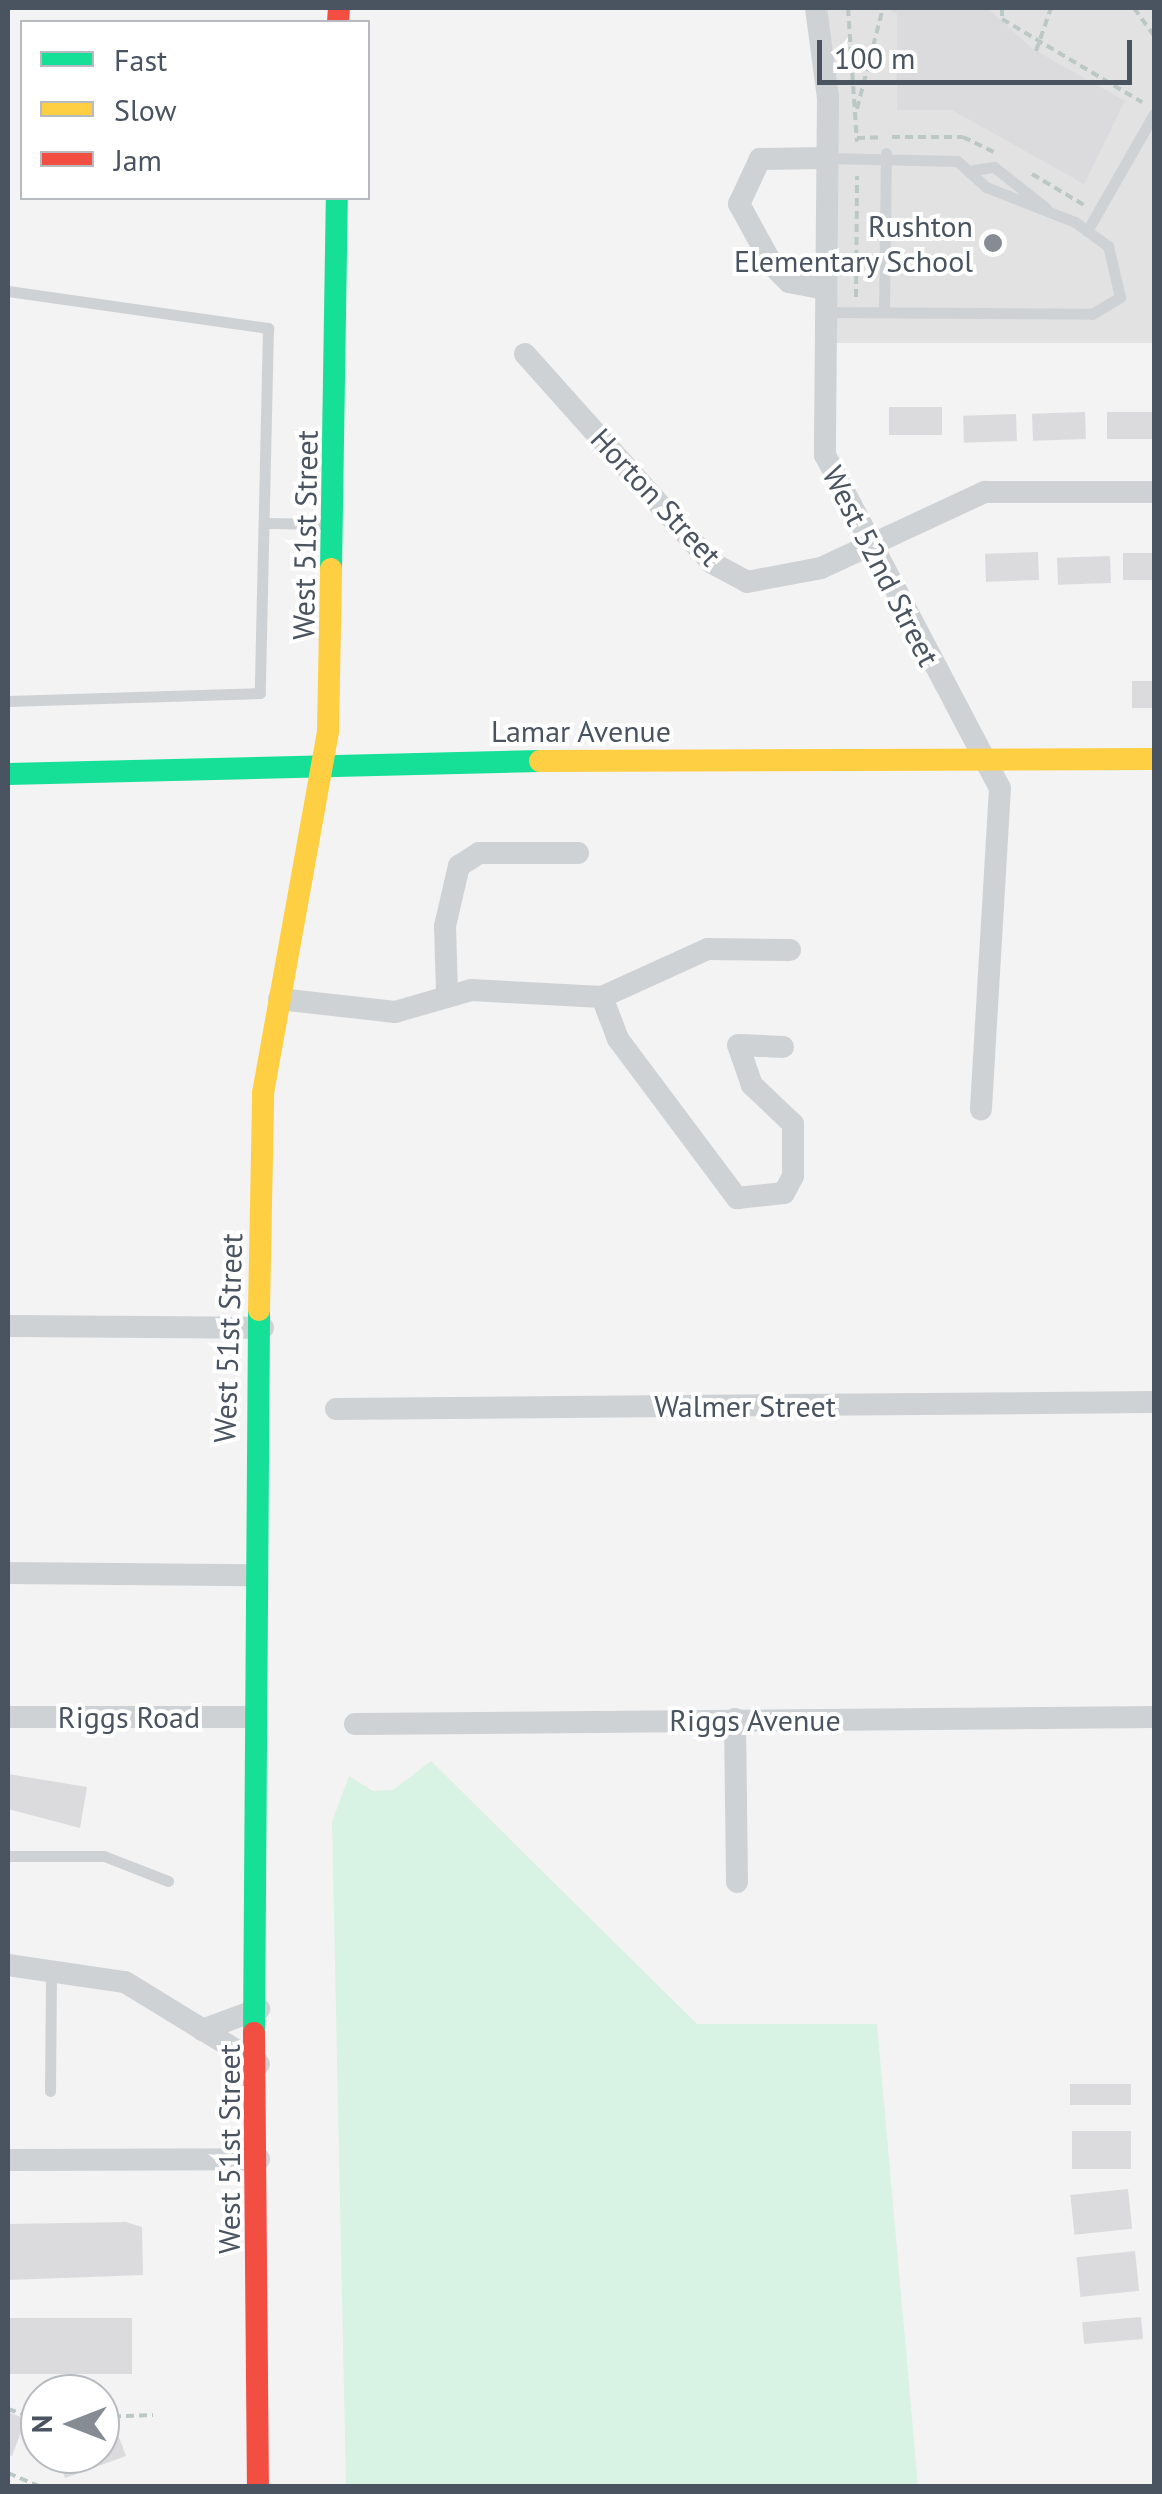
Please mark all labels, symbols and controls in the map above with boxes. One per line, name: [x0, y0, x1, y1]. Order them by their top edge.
legend: [20, 20, 370, 200]
scale bar: [822, 20, 1137, 82]
text: 100 m: [834, 38, 915, 77]
text: Fast: [114, 40, 167, 79]
text: Slow: [114, 90, 177, 129]
text: Jam: [114, 140, 162, 179]
place label: Rushton Elementary School: [733, 208, 973, 278]
marker: Rushton Elementary School: [982, 232, 1004, 254]
street label: Horton Street: [583, 421, 729, 573]
street label: West 51st Street: [285, 430, 325, 640]
street label: West 52nd Street: [815, 460, 947, 672]
street label: Lamar Avenue: [491, 713, 671, 749]
street label: West 51st Street: [206, 1233, 250, 1443]
street label: Walmer Street: [654, 1388, 836, 1424]
street label: Riggs Road: [58, 1699, 200, 1735]
street label: Riggs Avenue: [669, 1702, 841, 1738]
street label: West 51st Street: [211, 2044, 247, 2254]
north arrow: [20, 2374, 120, 2474]
text: N: [23, 2415, 60, 2433]

